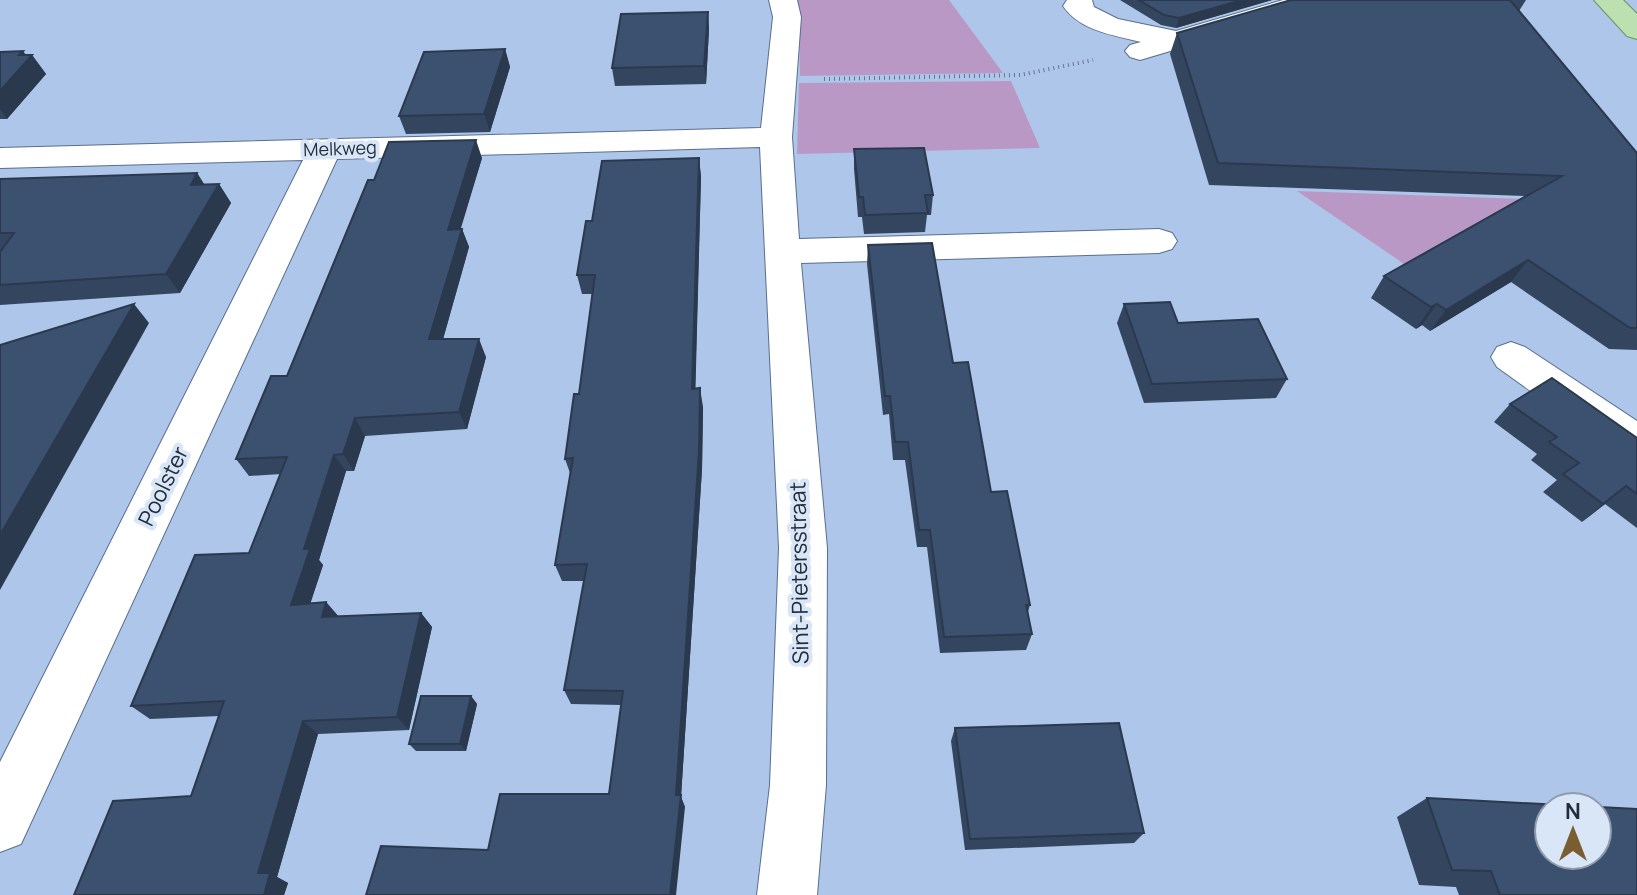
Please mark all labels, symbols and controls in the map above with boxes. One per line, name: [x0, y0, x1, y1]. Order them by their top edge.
street label: Melkweg: [303, 135, 377, 161]
street label: Poolster: [131, 441, 195, 531]
street label: Sint-Pietersstraat: [782, 481, 816, 664]
north arrow: [1533, 791, 1613, 871]
text: N: [1565, 796, 1581, 826]

